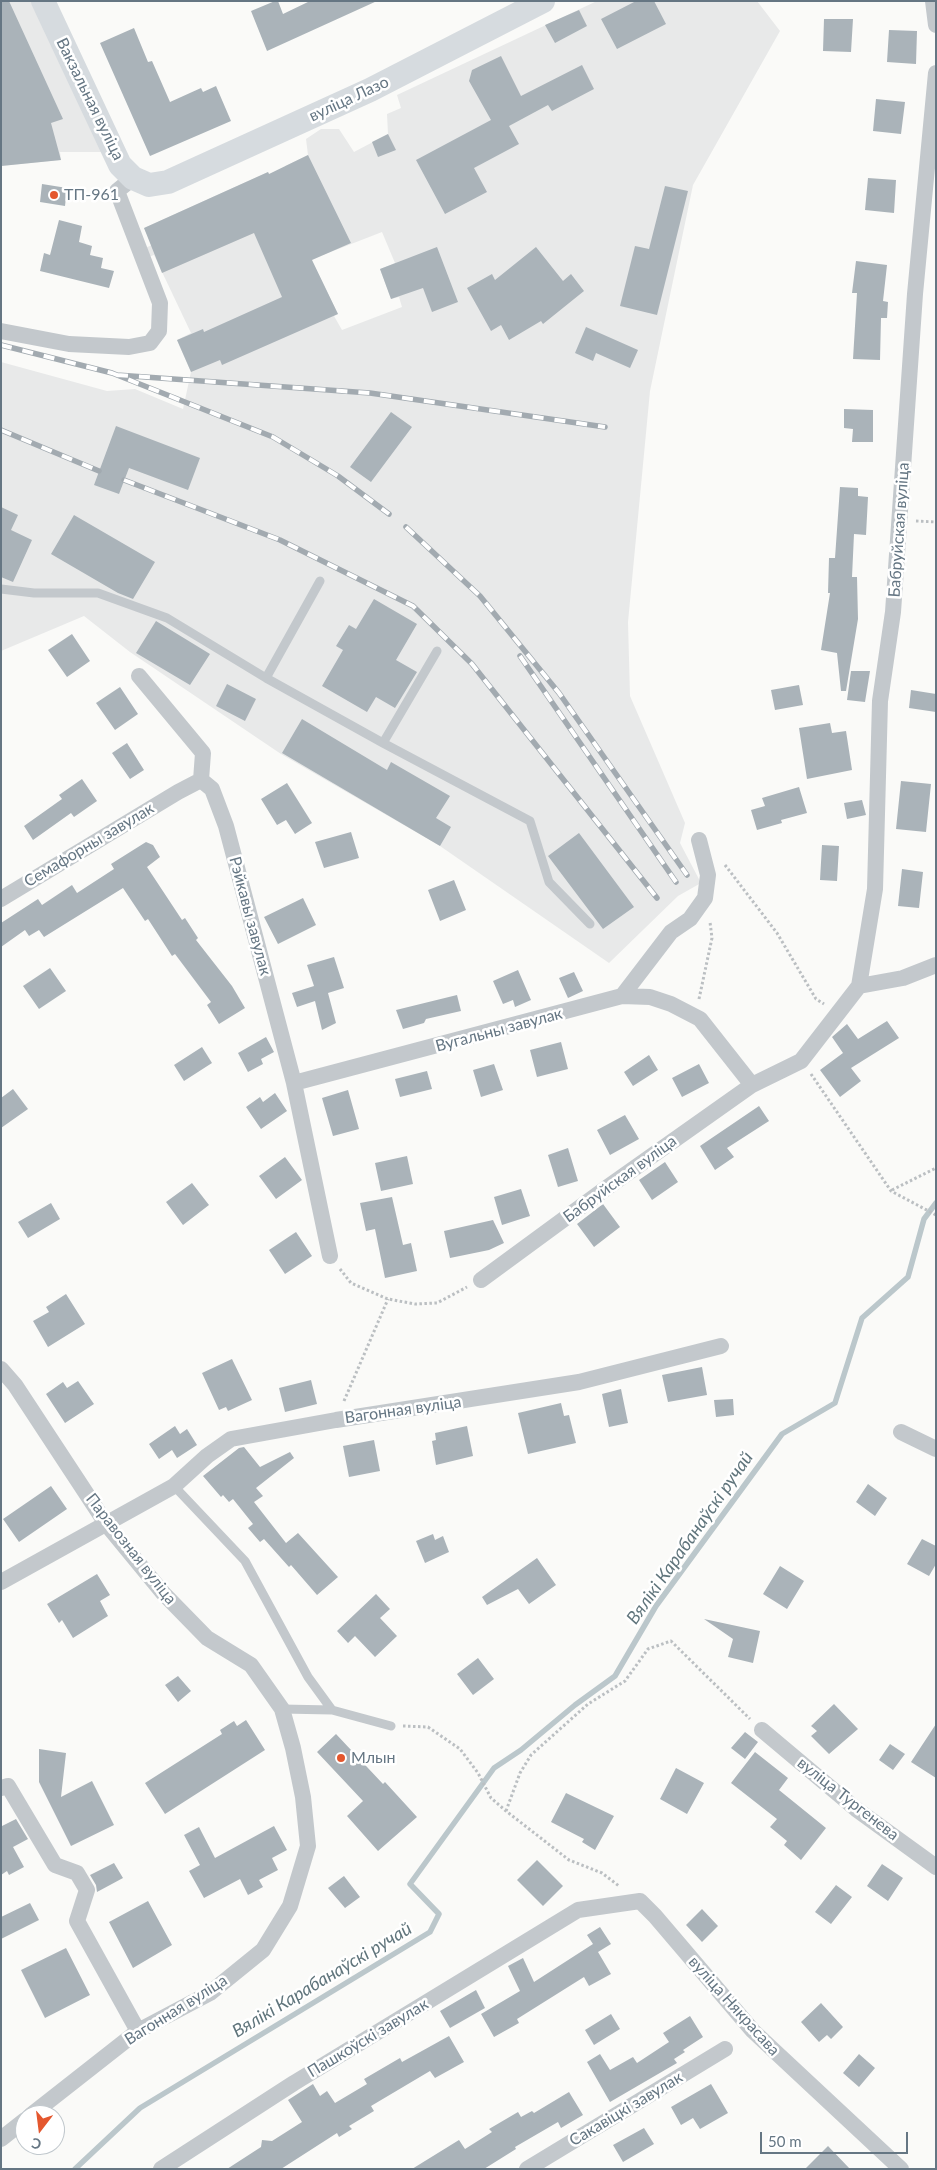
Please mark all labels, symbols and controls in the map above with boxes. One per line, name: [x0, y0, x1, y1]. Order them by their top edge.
street label: Вакзальная вуліца: [52, 35, 128, 163]
street label: вуліца Лазо: [306, 72, 392, 126]
place label: ТП-961: [64, 185, 119, 205]
marker: ТП-961: [48, 189, 60, 201]
street label: Бабруйская вуліца: [885, 462, 913, 598]
street label: Семафорны завулак: [21, 799, 157, 891]
street label: Рэйкавы завулак: [225, 854, 275, 978]
street label: Вугальны завулак: [433, 1004, 565, 1056]
street label: Бабруйская вуліца: [560, 1131, 680, 1227]
street label: Вагонная вуліца: [343, 1392, 463, 1428]
water label: Вялікі Карабанаўскі ручай: [622, 1448, 758, 1628]
street label: Паравозная вуліца: [82, 1490, 180, 1608]
place label: Млын: [351, 1748, 396, 1768]
marker: Млын: [335, 1752, 347, 1764]
street label: вуліца Тургенева: [793, 1753, 903, 1845]
water label: Вялікі Карабанаўскі ручай: [228, 1918, 416, 2042]
street label: вуліца Някрасава: [684, 1952, 784, 2060]
street label: Вагонная вуліца: [121, 1971, 231, 2049]
street label: Пашкоўскі завулак: [304, 1994, 432, 2082]
street label: Сакавіцкі завулак: [566, 2068, 686, 2150]
north arrow: [15, 2105, 65, 2155]
scale bar: [762, 2122, 910, 2154]
text: 50 m: [768, 2132, 802, 2150]
text: С: [30, 2135, 43, 2153]

